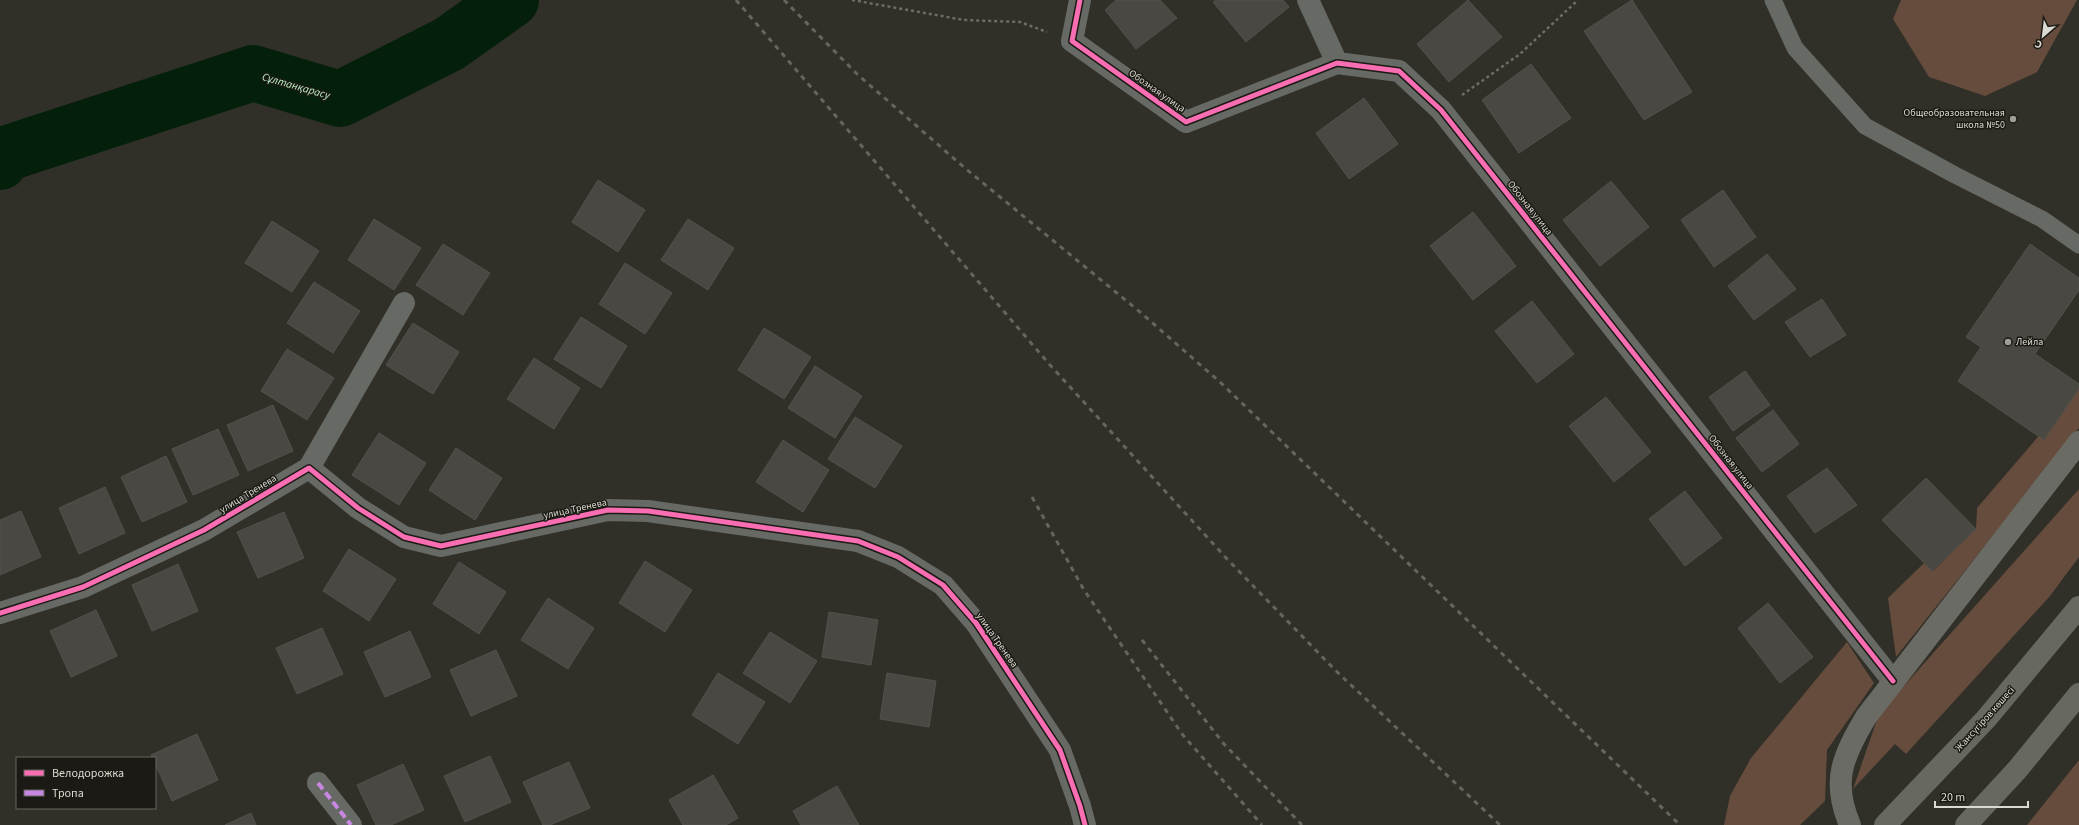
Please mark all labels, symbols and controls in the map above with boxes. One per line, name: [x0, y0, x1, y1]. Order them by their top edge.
north arrow: [2023, 16, 2063, 56]
text: С: [2032, 36, 2045, 53]
street label: Обозная улица: [1126, 66, 1188, 116]
water label: Сұлтанқарасу: [260, 69, 333, 103]
place label: Общеобразовательная школа №50: [1904, 106, 2005, 132]
marker: Общеобразовательная школа №50: [2008, 114, 2018, 124]
street label: Обозная улица: [1504, 178, 1556, 238]
place label: Лейла: [2016, 335, 2043, 349]
marker: Лейла: [2003, 337, 2013, 347]
street label: Обозная улица: [1705, 432, 1757, 492]
street label: улица Тренева: [217, 471, 279, 517]
street label: улица Тренева: [542, 495, 608, 523]
street label: улица Тренева: [973, 610, 1021, 670]
street label: Жансүгіров көшесі: [1952, 684, 2018, 754]
legend: [16, 757, 156, 809]
text: Велодорожка: [52, 765, 124, 782]
scale bar: [1935, 783, 2028, 809]
text: Тропа: [52, 785, 84, 802]
text: 20 m: [1941, 789, 1965, 806]

